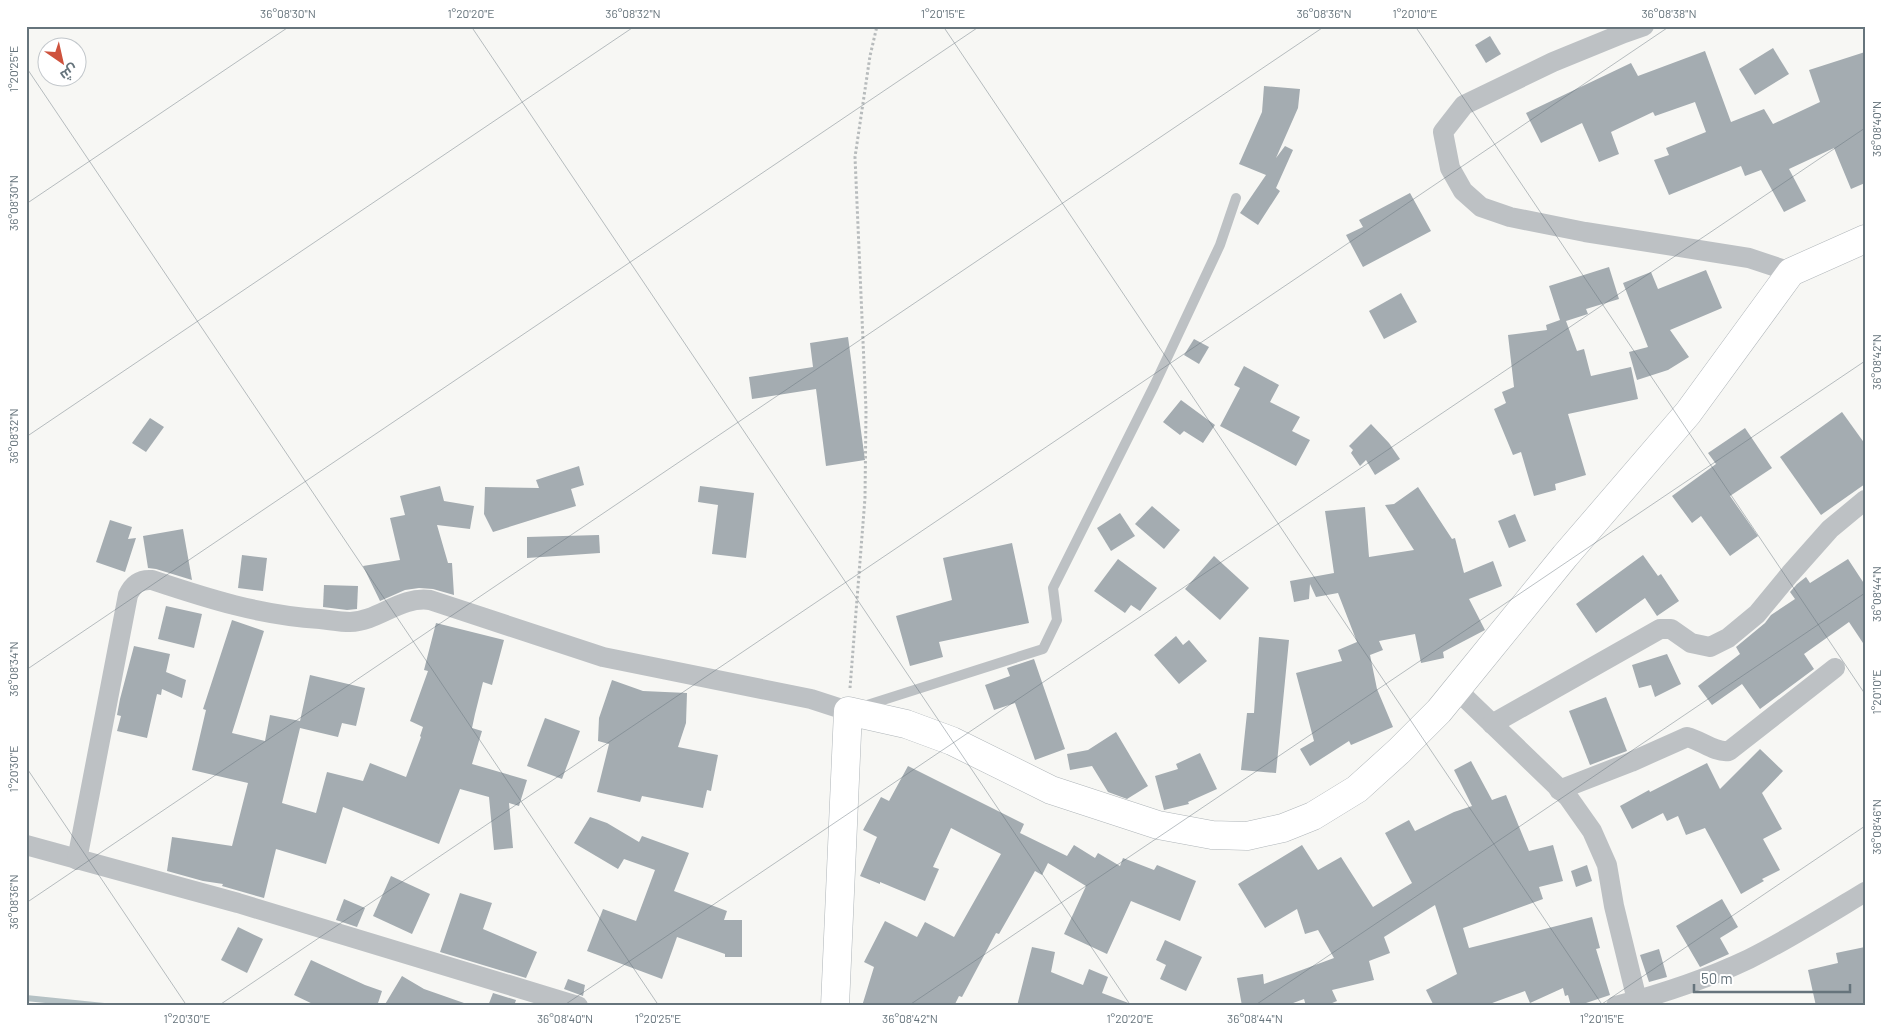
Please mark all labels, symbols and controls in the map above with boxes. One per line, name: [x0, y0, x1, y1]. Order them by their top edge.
text: 36°08'30"N: [260, 6, 316, 20]
text: 1°20'20"E: [447, 6, 495, 20]
text: 36°08'32"N: [605, 6, 661, 20]
text: 1°20'15"E: [921, 6, 965, 20]
text: 36°08'36"N: [1296, 6, 1352, 20]
text: 1°20'10"E: [1393, 6, 1437, 20]
text: 36°08'38"N: [1641, 6, 1697, 20]
north arrow: [38, 38, 88, 88]
text: 1°20'25"E: [6, 46, 20, 92]
text: ش: [57, 60, 82, 85]
text: 36°08'40"N: [1869, 101, 1883, 157]
text: 36°08'30"N: [6, 175, 20, 231]
text: 36°08'42"N: [1869, 334, 1883, 390]
text: 36°08'32"N: [6, 408, 20, 464]
text: 36°08'44"N: [1869, 566, 1883, 622]
text: 36°08'34"N: [6, 641, 20, 697]
text: 1°20'10"E: [1869, 670, 1883, 714]
text: 1°20'30"E: [6, 746, 20, 792]
text: 36°08'46"N: [1869, 799, 1883, 855]
text: 36°08'36"N: [6, 874, 20, 930]
scale bar: [1694, 962, 1850, 994]
text: 50 m: [1701, 969, 1733, 987]
text: 1°20'30"E: [164, 1011, 210, 1025]
text: 36°08'40"N: [537, 1011, 593, 1025]
text: 1°20'25"E: [635, 1011, 681, 1025]
text: 36°08'42"N: [882, 1011, 938, 1025]
text: 1°20'20"E: [1106, 1011, 1154, 1025]
text: 36°08'44"N: [1227, 1011, 1283, 1025]
text: 1°20'15"E: [1580, 1011, 1624, 1025]

